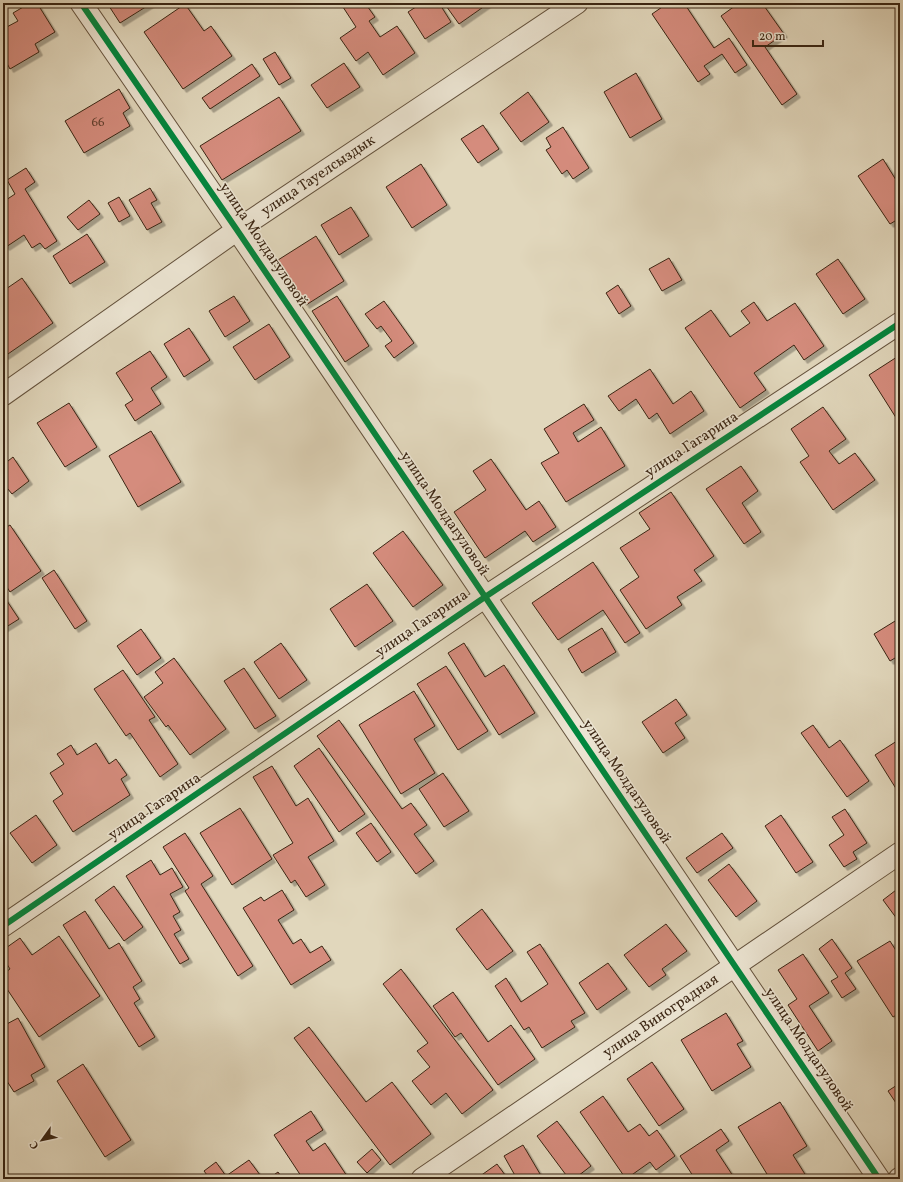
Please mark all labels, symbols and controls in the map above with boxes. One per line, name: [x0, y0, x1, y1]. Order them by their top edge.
scale bar: [753, 22, 823, 48]
text: 20 m: [759, 29, 786, 45]
house number: 66: [91, 114, 105, 132]
street label: улица Тауелсыздык: [257, 130, 379, 221]
street label: улица Молдагуловой: [214, 179, 312, 311]
street label: улица Гагарина: [641, 407, 743, 483]
street label: улица Молдагуловой: [395, 448, 493, 580]
street label: улица Гагарина: [372, 585, 472, 663]
street label: улица Молдагуловой: [577, 716, 675, 848]
street label: улица Гагарина: [105, 768, 205, 846]
street label: улица Виноградная: [599, 969, 723, 1063]
street label: улица Молдагуловой: [759, 984, 857, 1116]
north arrow: [22, 1120, 62, 1160]
text: С: [27, 1138, 43, 1152]

